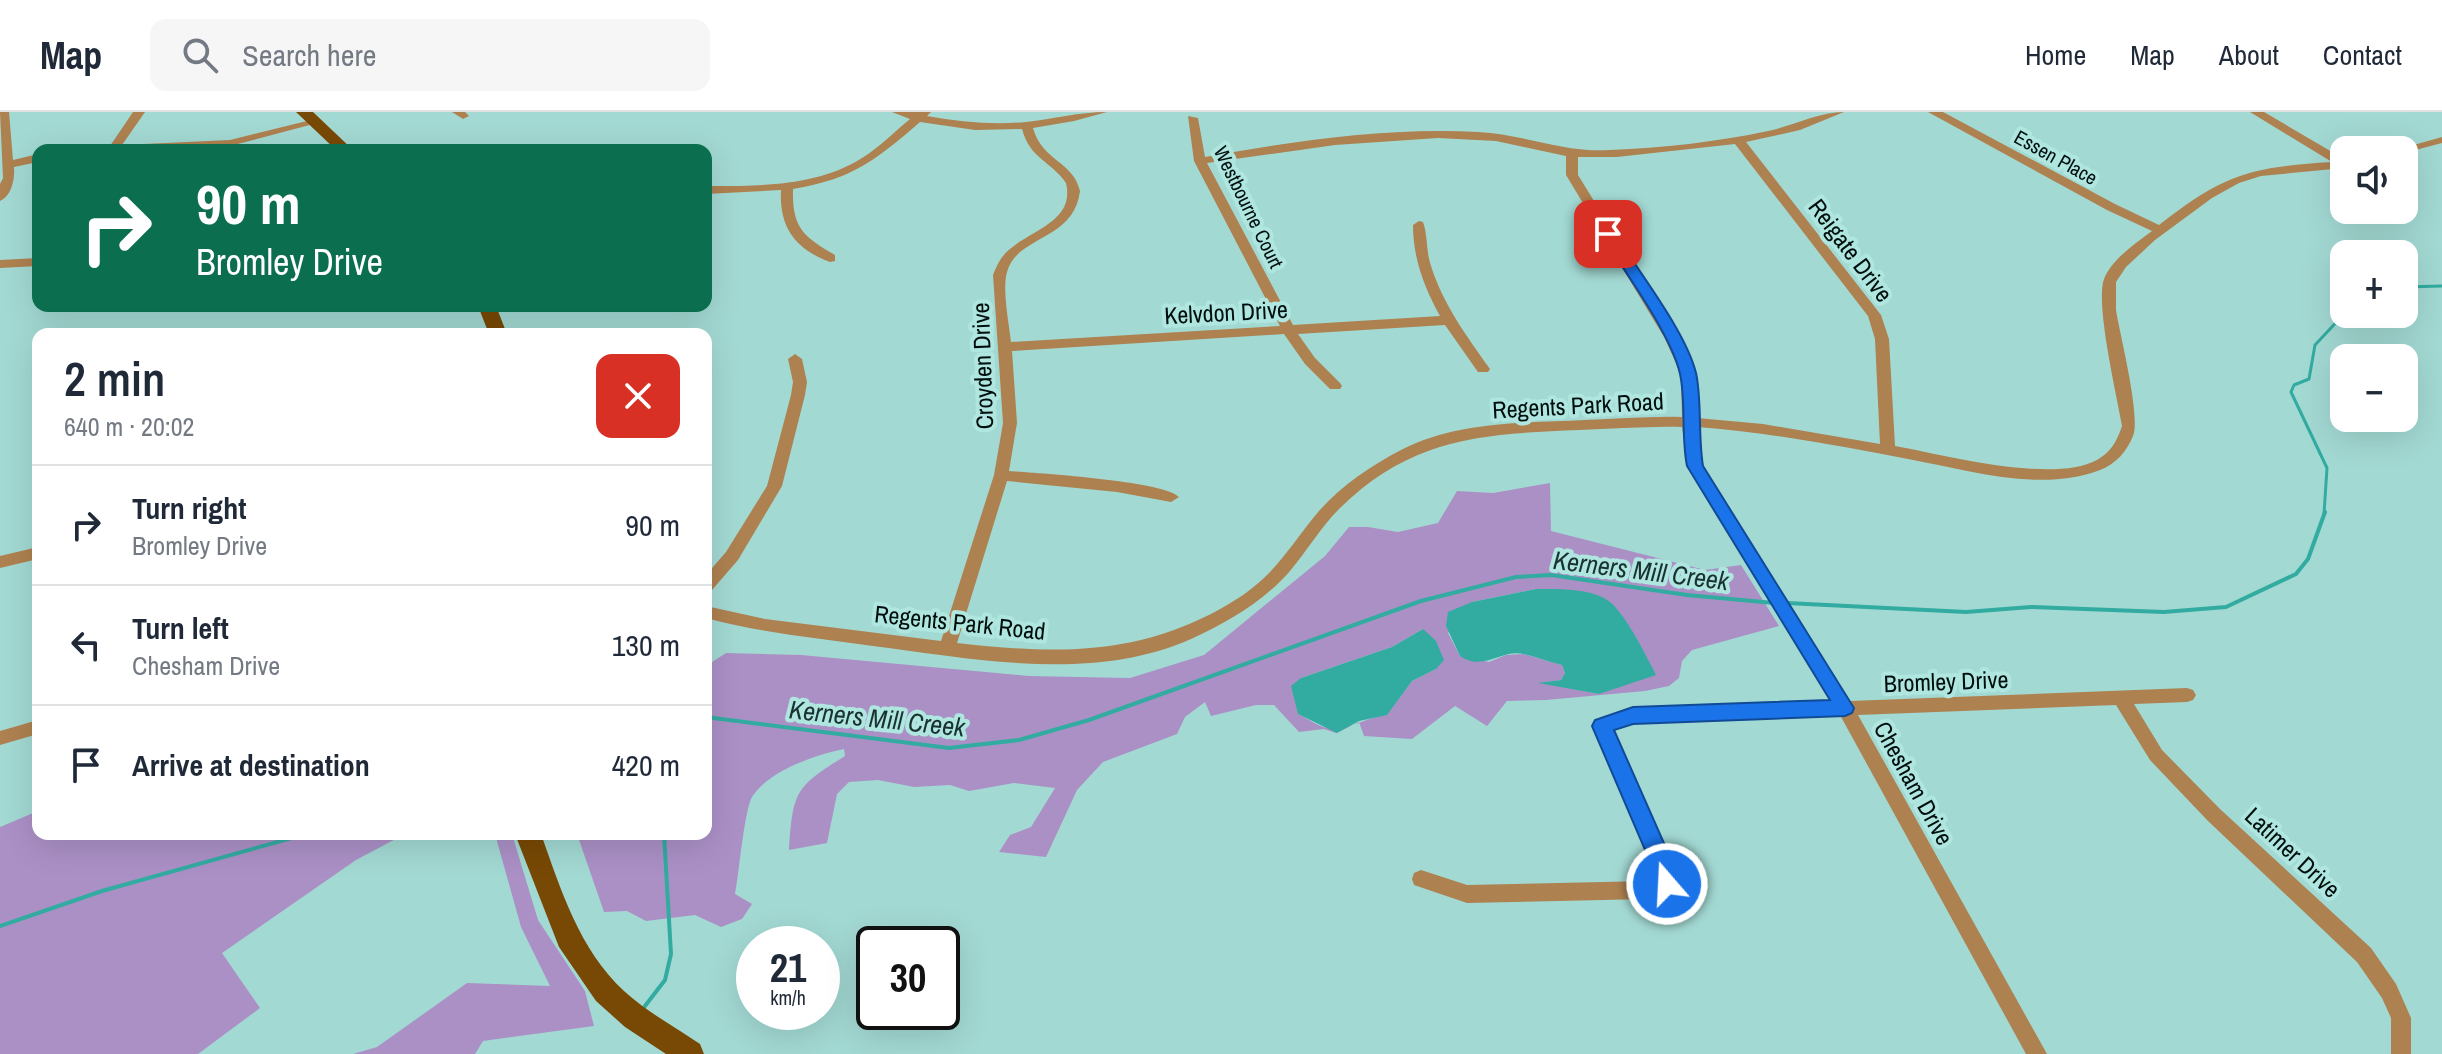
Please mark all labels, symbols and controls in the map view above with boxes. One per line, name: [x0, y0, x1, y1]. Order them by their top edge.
search box: [150, 19, 710, 91]
text: Map: [40, 30, 102, 81]
icon: search: [178, 33, 222, 77]
text: Search here: [242, 35, 376, 75]
text: Home: [2025, 36, 2086, 74]
text: Map: [2130, 36, 2175, 74]
text: About: [2219, 36, 2279, 74]
text: Contact: [2323, 36, 2402, 74]
street label: Essen Place: [2010, 123, 2102, 191]
map controls: [2330, 136, 2418, 432]
button: sound: [2330, 136, 2418, 224]
street label: Westbourne Court: [1208, 141, 1290, 273]
text: 90 m: [196, 166, 301, 241]
icon: right: [64, 176, 168, 280]
street label: Reigate Drive: [1802, 192, 1900, 308]
pin: [1574, 200, 1642, 268]
icon: arrive: [1586, 212, 1630, 256]
text: Bromley Drive: [196, 238, 383, 286]
button: +: [2330, 240, 2418, 328]
street label: Kelvdon Drive: [1163, 293, 1289, 331]
street label: Croyden Drive: [964, 302, 1000, 430]
button: −: [2330, 344, 2418, 432]
text: 2 min: [64, 346, 165, 411]
button: close: [596, 354, 680, 438]
street label: Regents Park Road: [1491, 385, 1665, 425]
text: 640 m · 20:02: [64, 409, 194, 444]
text: Turn right: [132, 488, 246, 528]
icon: right: [64, 503, 108, 547]
text: 90 m: [625, 505, 680, 545]
text: Bromley Drive: [132, 528, 267, 563]
water label: Kerners Mill Creek: [1551, 542, 1732, 598]
street label: Regents Park Road: [873, 597, 1047, 647]
text: Turn left: [132, 608, 229, 648]
icon: left: [64, 623, 108, 667]
text: 130 m: [612, 625, 680, 665]
text: Chesham Drive: [132, 648, 280, 683]
street label: Bromley Drive: [1883, 663, 2009, 699]
water label: Kerners Mill Creek: [787, 691, 968, 745]
street label: Chesham Drive: [1867, 715, 1961, 851]
icon: arrive: [64, 743, 108, 787]
text: Arrive at destination: [132, 745, 370, 785]
text: 420 m: [612, 745, 680, 785]
street label: Latimer Drive: [2238, 800, 2348, 904]
position arrow: [1625, 842, 1709, 926]
speed limit sign: 30: [856, 926, 960, 1030]
text: 21: [770, 941, 806, 994]
text: km/h: [770, 984, 806, 1011]

